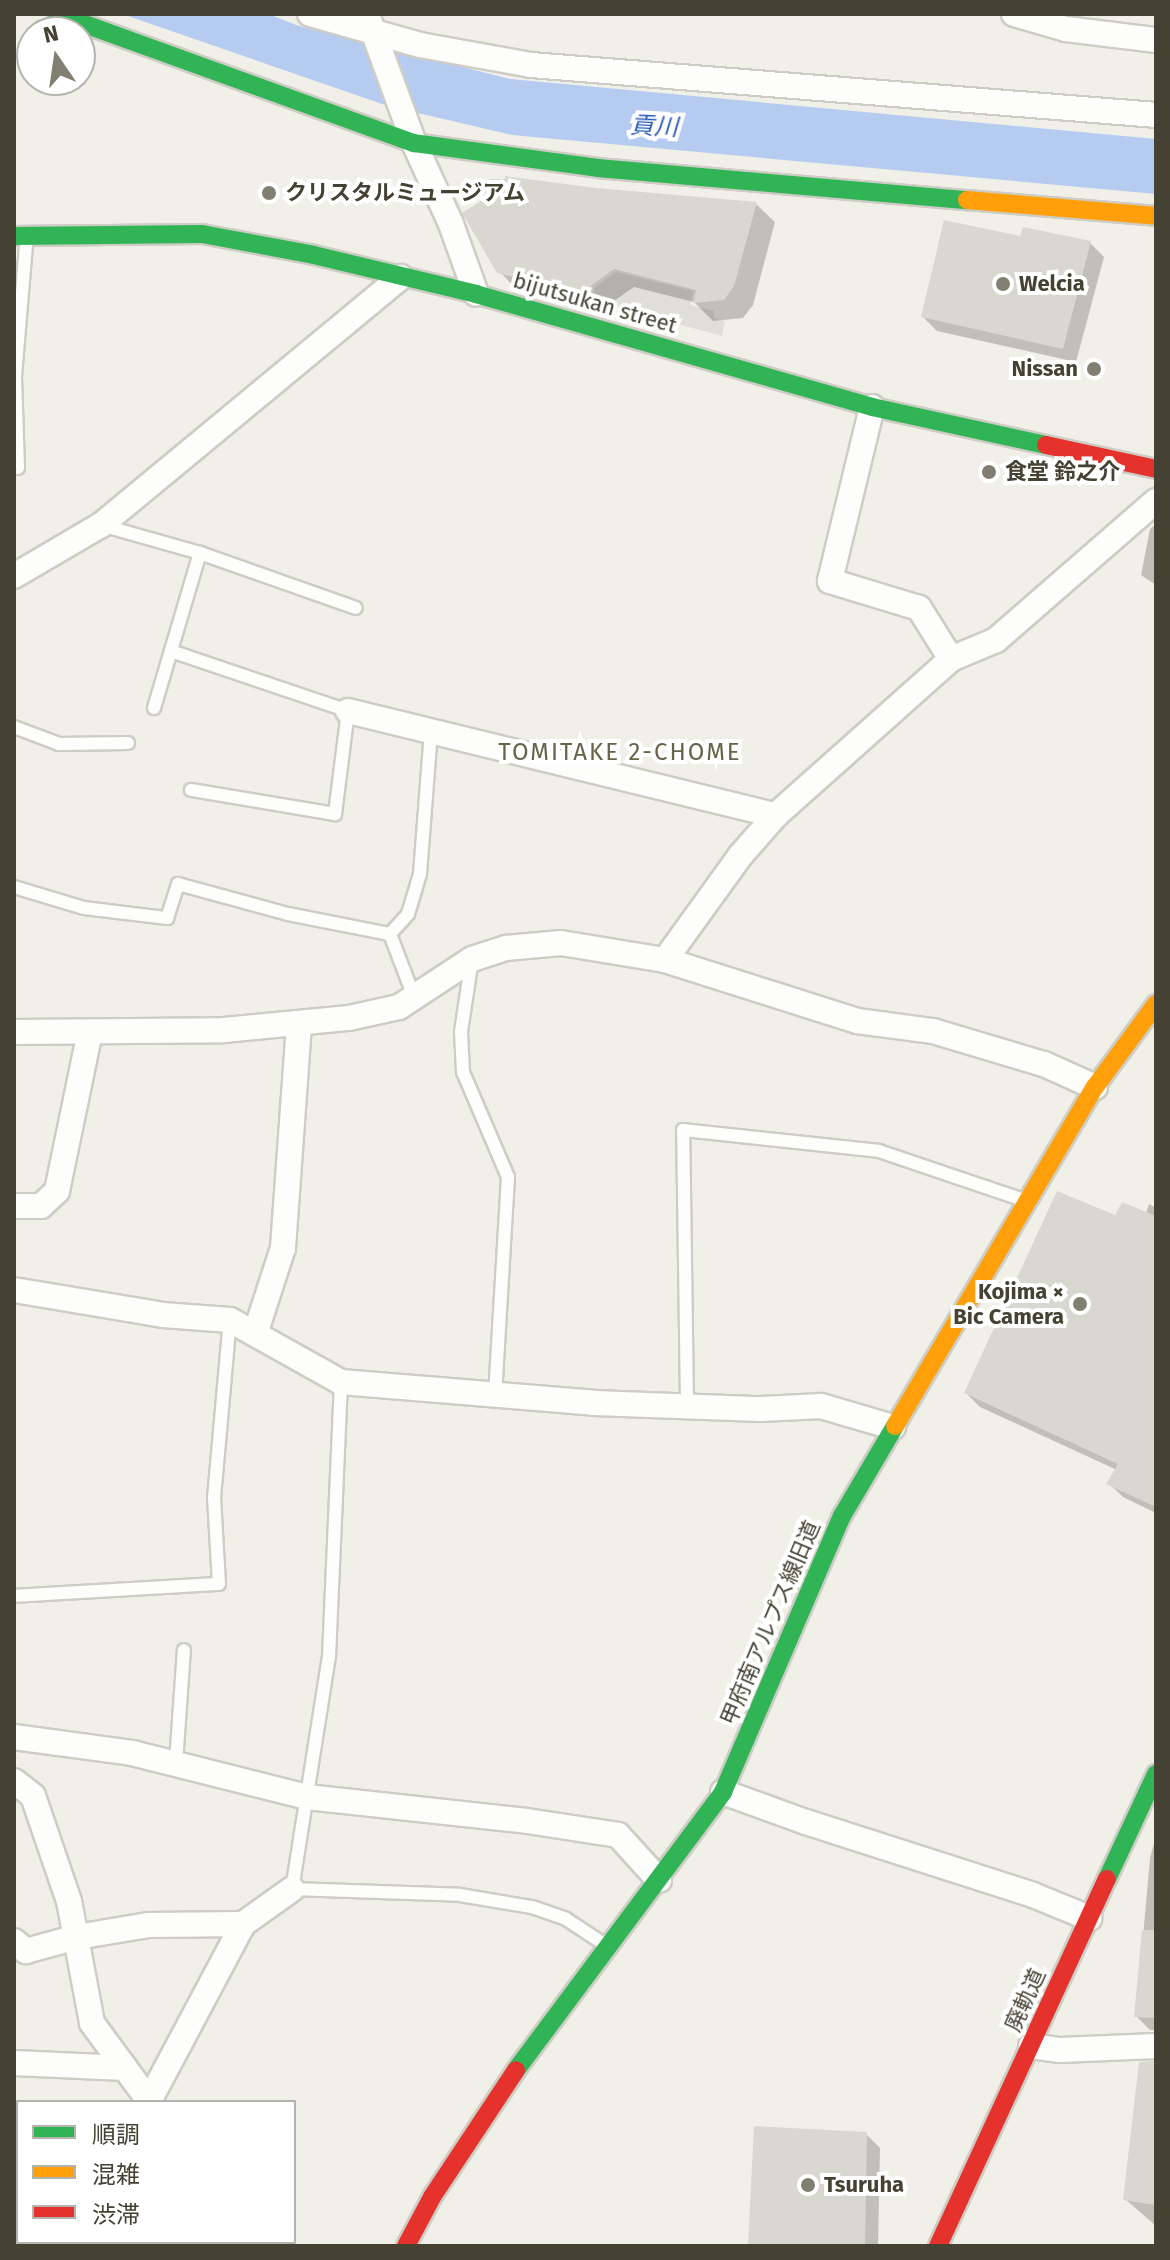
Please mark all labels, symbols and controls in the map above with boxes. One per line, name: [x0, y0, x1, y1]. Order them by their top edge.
north arrow: [16, 16, 96, 96]
text: N: [41, 19, 61, 49]
water label: 貢川: [629, 111, 679, 143]
place label: クリスタルミュージアム: [285, 180, 527, 206]
marker: クリスタルミュージアム: [260, 184, 278, 202]
street label: bijutsukan street: [510, 267, 680, 339]
place label: Welcia: [1019, 271, 1085, 297]
marker: Welcia: [994, 275, 1012, 293]
place label: Nissan: [1012, 356, 1078, 382]
marker: Nissan: [1085, 360, 1103, 378]
place label: 食堂 鈴之介: [1005, 459, 1120, 485]
marker: 食堂 鈴之介: [980, 463, 998, 481]
district label: TOMITAKE 2-CHOME: [498, 739, 742, 767]
place label: Kojima × Bic Camera: [953, 1278, 1064, 1330]
marker: Kojima × Bic Camera: [1071, 1295, 1089, 1313]
street label: 甲府南アルプス線旧道: [715, 1517, 825, 1729]
street label: 廃軌道: [1000, 1964, 1050, 2036]
legend: [16, 2100, 296, 2244]
text: 順調: [92, 2121, 140, 2149]
text: 混雑: [92, 2161, 140, 2189]
place label: Tsuruha: [824, 2172, 904, 2198]
marker: Tsuruha: [799, 2176, 817, 2194]
text: 渋滞: [92, 2201, 140, 2229]

